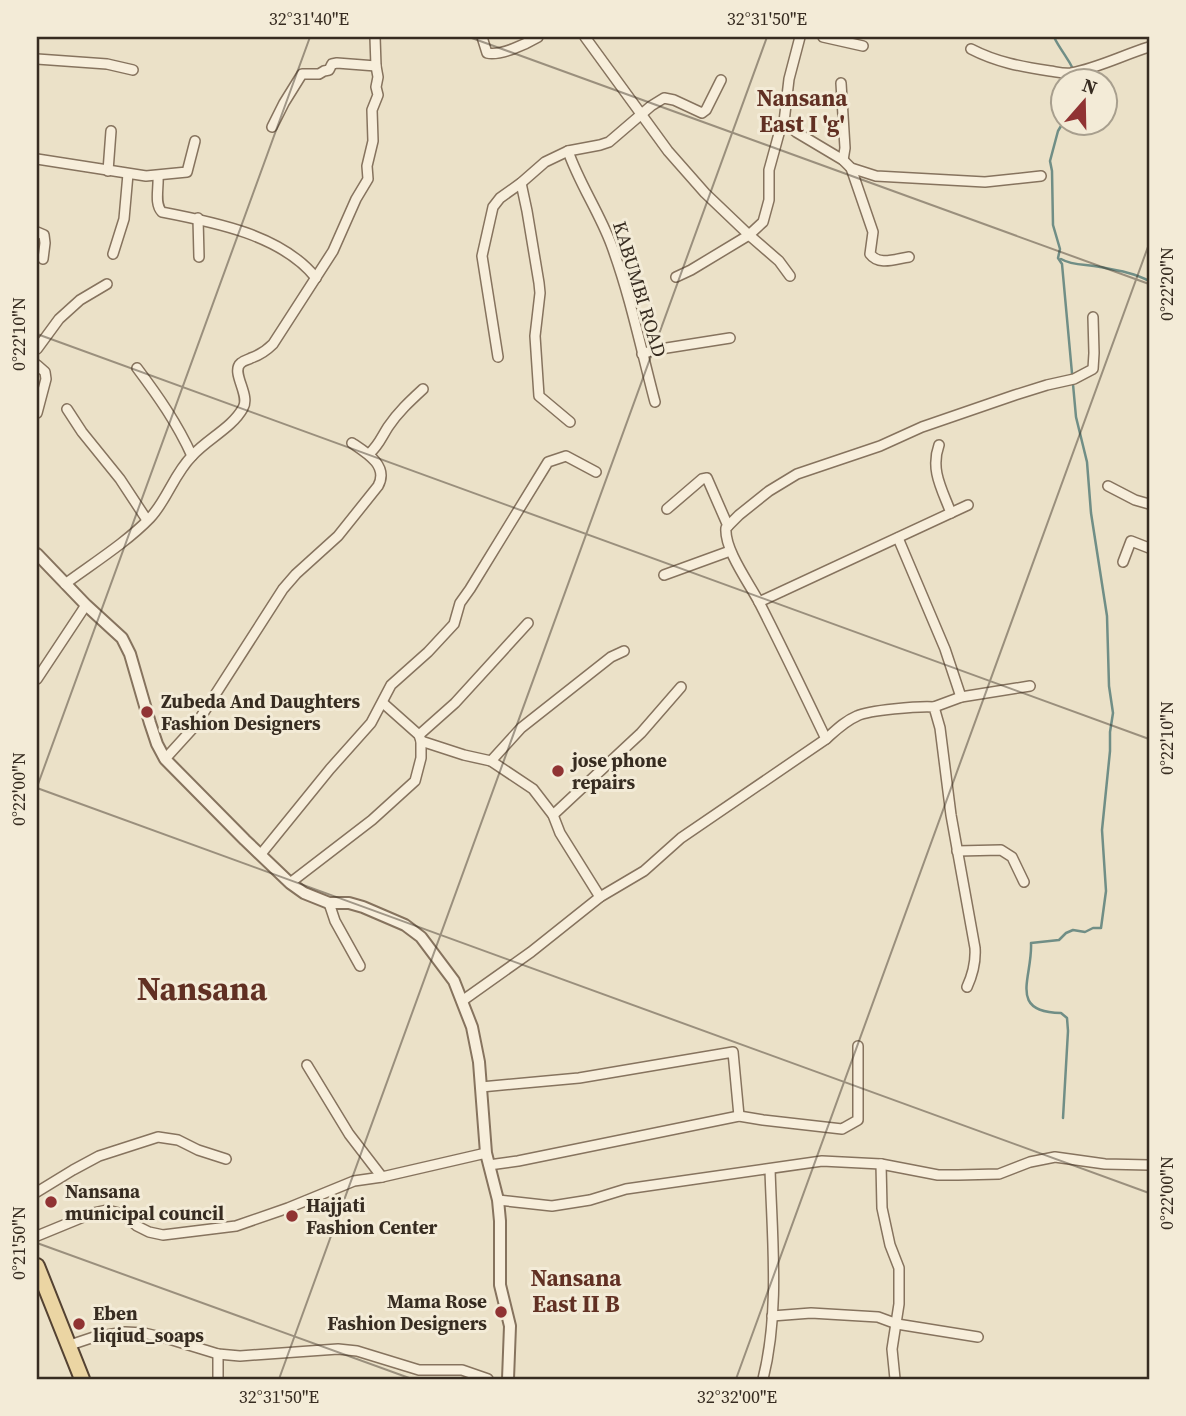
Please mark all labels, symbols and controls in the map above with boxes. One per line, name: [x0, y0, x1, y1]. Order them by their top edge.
text: 32°31'40"E: [269, 6, 349, 31]
text: 32°31'50"E: [727, 6, 807, 31]
north arrow: [1050, 66, 1120, 136]
text: N: [1079, 71, 1101, 101]
district label: Nansana East I 'g': [757, 82, 848, 140]
street label: KABUMBI ROAD: [607, 218, 673, 360]
text: 0°22'20"N: [1154, 247, 1179, 321]
text: 0°22'10"N: [6, 297, 31, 371]
place label: Zubeda And Daughters Fashion Designers: [161, 688, 360, 736]
text: 0°22'10"N: [1154, 701, 1179, 775]
marker: Zubeda And Daughters Fashion Designers: [139, 704, 155, 720]
place label: jose phone repairs: [570, 747, 667, 795]
text: 0°22'00"N: [6, 752, 31, 826]
marker: jose phone repairs: [550, 763, 566, 779]
district label: Nansana: [137, 966, 268, 1011]
text: 0°22'00"N: [1154, 1156, 1179, 1230]
place label: Nansana municipal council: [65, 1178, 224, 1226]
place label: Hajjati Fashion Center: [306, 1192, 438, 1240]
marker: Nansana municipal council: [43, 1194, 59, 1210]
text: 0°21'50"N: [6, 1206, 31, 1280]
marker: Hajjati Fashion Center: [284, 1208, 300, 1224]
district label: Nansana East II B: [531, 1262, 622, 1320]
place label: Mama Rose Fashion Designers: [327, 1288, 487, 1336]
place label: Eben liqiud_soaps: [93, 1300, 204, 1348]
marker: Mama Rose Fashion Designers: [493, 1304, 509, 1320]
marker: Eben liqiud_soaps: [71, 1316, 87, 1332]
text: 32°31'50"E: [239, 1384, 319, 1409]
text: 32°32'00"E: [697, 1384, 777, 1409]

